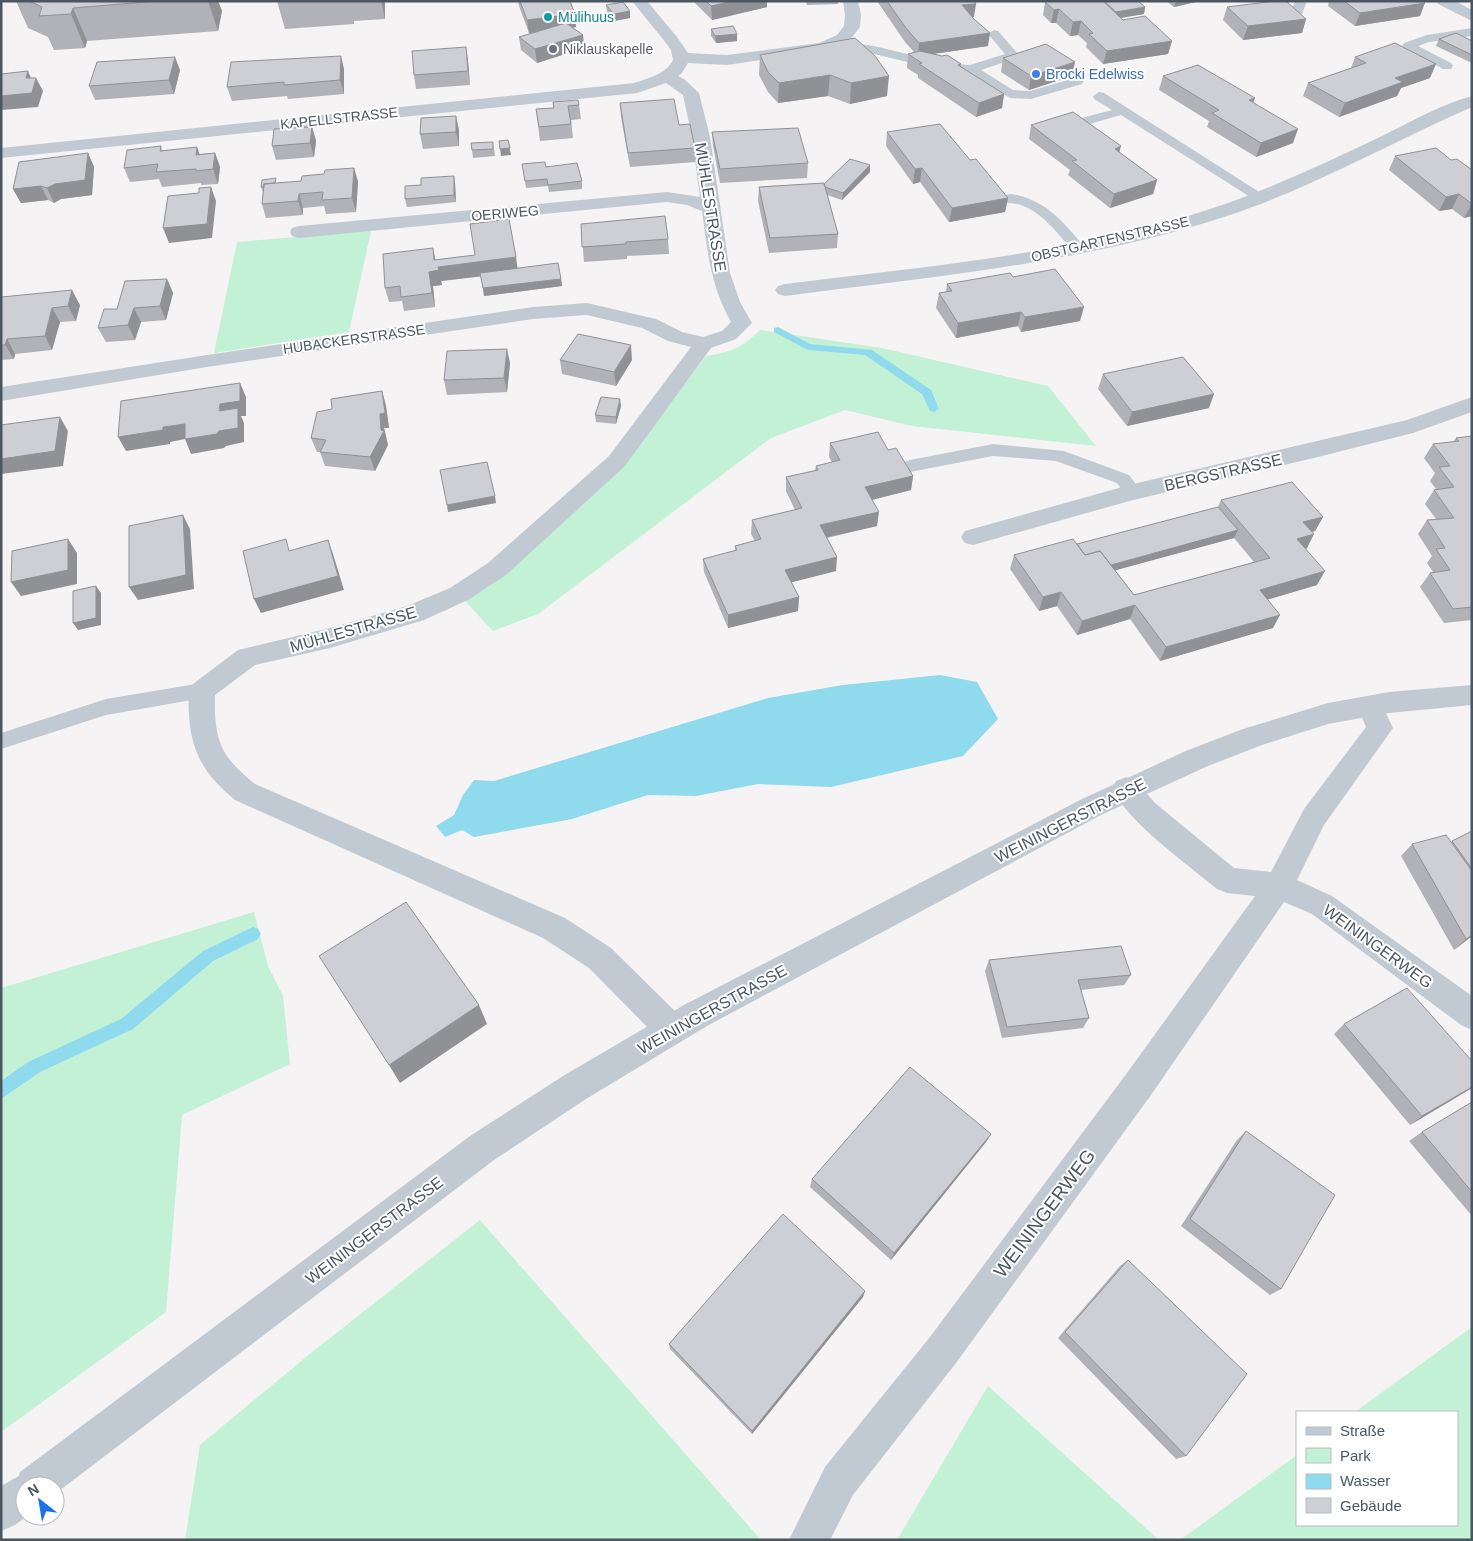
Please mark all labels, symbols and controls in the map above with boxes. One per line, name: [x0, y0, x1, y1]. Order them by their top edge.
place label: Mülihuus: [558, 9, 614, 25]
marker: Mülihuus: [542, 11, 554, 23]
place label: Niklauskapelle: [563, 41, 653, 57]
marker: Niklauskapelle: [547, 43, 559, 55]
place label: Brocki Edelwiss: [1046, 66, 1144, 82]
marker: Brocki Edelwiss: [1030, 68, 1042, 80]
street label: KAPELLSTRASSE: [279, 104, 399, 132]
street label: MÜHLESTRASSE: [692, 141, 729, 273]
street label: OERIWEG: [471, 202, 539, 224]
street label: OBSTGARTENSTRASSE: [1029, 213, 1191, 265]
street label: HUBACKERSTRASSE: [282, 321, 426, 357]
street label: BERGSTRASSE: [1163, 451, 1284, 494]
street label: MÜHLESTRASSE: [288, 603, 418, 656]
street label: WEININGERSTRASSE: [992, 775, 1149, 866]
street label: WEININGERWEG: [1320, 901, 1435, 992]
street label: WEININGERSTRASSE: [635, 961, 789, 1057]
street label: WEININGERWEG: [989, 1145, 1099, 1281]
street label: WEININGERSTRASSE: [302, 1173, 446, 1287]
legend: [1296, 1411, 1458, 1526]
text: Straße: [1340, 1422, 1385, 1439]
text: Park: [1340, 1447, 1371, 1464]
text: Wasser: [1340, 1472, 1390, 1489]
north arrow: [15, 1476, 65, 1526]
text: N: [25, 1480, 42, 1499]
text: Gebäude: [1340, 1497, 1402, 1514]

